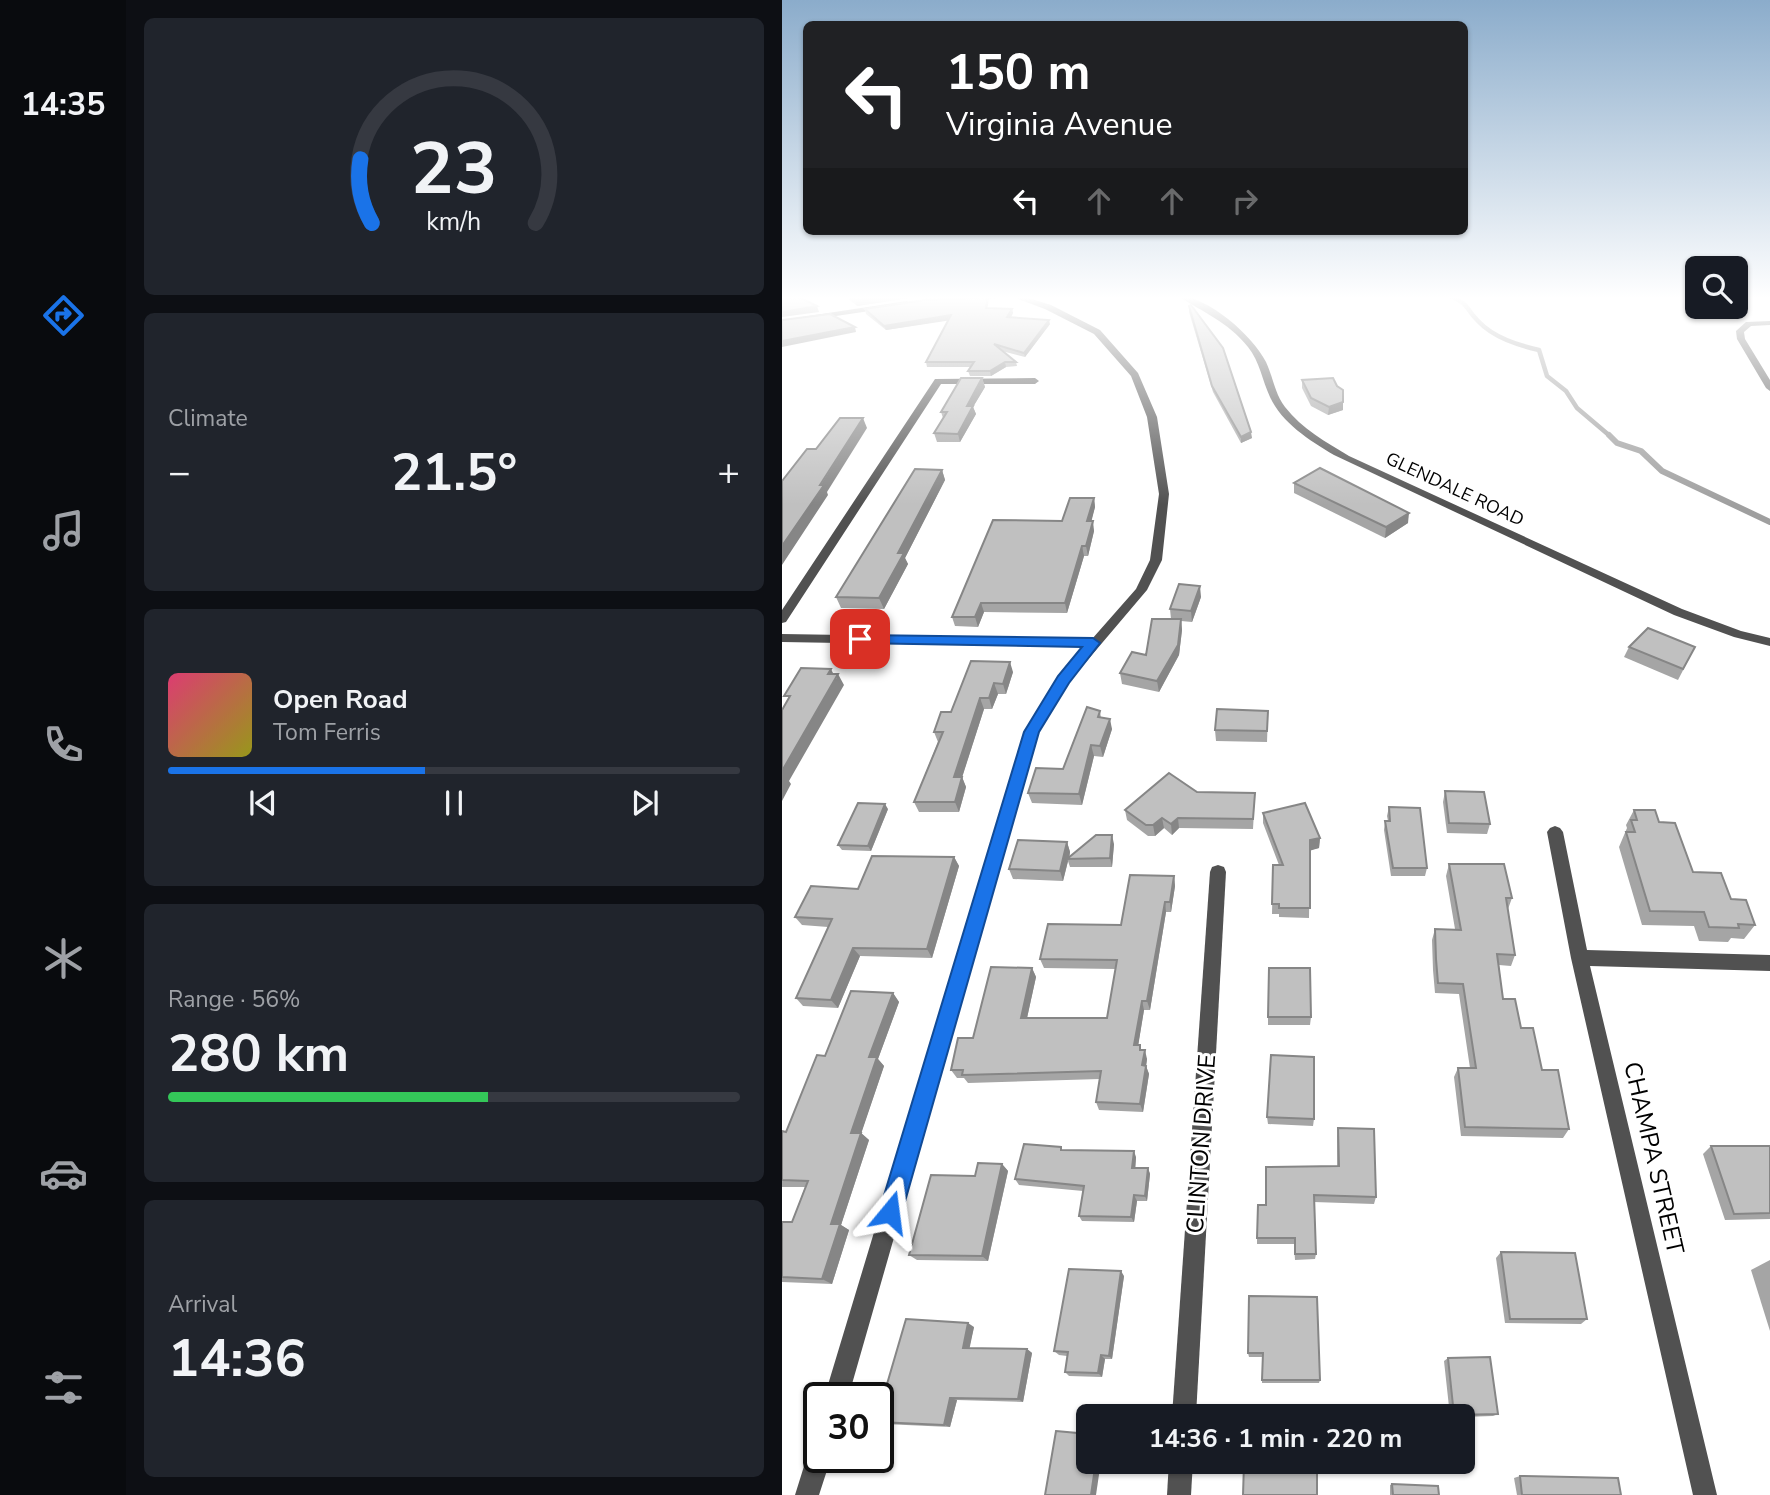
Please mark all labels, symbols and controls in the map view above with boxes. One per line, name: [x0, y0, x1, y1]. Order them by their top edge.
text: 150 m: [946, 39, 1090, 106]
icon: left: [831, 49, 922, 140]
text: 14:35: [21, 83, 105, 126]
text: Virginia Avenue: [946, 103, 1173, 146]
text: 23: [410, 119, 498, 219]
icon: left: [1007, 182, 1045, 220]
icon: ahead: [1080, 182, 1118, 220]
icon: ahead: [1153, 182, 1191, 220]
icon: right: [1226, 182, 1264, 220]
text: km/h: [426, 205, 482, 239]
map controls: [1685, 256, 1748, 319]
button: search: [1685, 256, 1748, 319]
icon: directions: [39, 291, 88, 340]
text: Climate: [168, 403, 248, 434]
text: 21.5°: [391, 437, 517, 508]
street label: GLENDALE ROAD: [1382, 446, 1528, 532]
text: −: [168, 447, 191, 498]
text: +: [717, 447, 740, 498]
icon: music: [39, 506, 88, 555]
pin: [830, 609, 890, 669]
icon: arrive: [841, 620, 879, 658]
text: Open Road: [273, 682, 408, 717]
text: Tom Ferris: [273, 717, 381, 748]
icon: phone: [39, 720, 88, 769]
icon: previous: [244, 784, 282, 822]
icon: pause: [435, 784, 473, 822]
icon: next: [626, 784, 664, 822]
icon: climate: [39, 934, 88, 983]
text: Range · 56%: [168, 984, 300, 1015]
text: 280 km: [168, 1018, 349, 1089]
street label: CLINTON DRIVE: [1179, 1053, 1223, 1235]
street label: CHAMPA STREET: [1616, 1059, 1692, 1258]
icon: car: [39, 1149, 88, 1198]
position arrow: [853, 1175, 927, 1249]
text: Arrival: [168, 1289, 237, 1320]
text: 14:36: [168, 1323, 306, 1394]
icon: filters: [39, 1363, 88, 1412]
speed limit sign: 30: [803, 1382, 894, 1473]
text: 14:36 · 1 min · 220 m: [1149, 1421, 1402, 1456]

